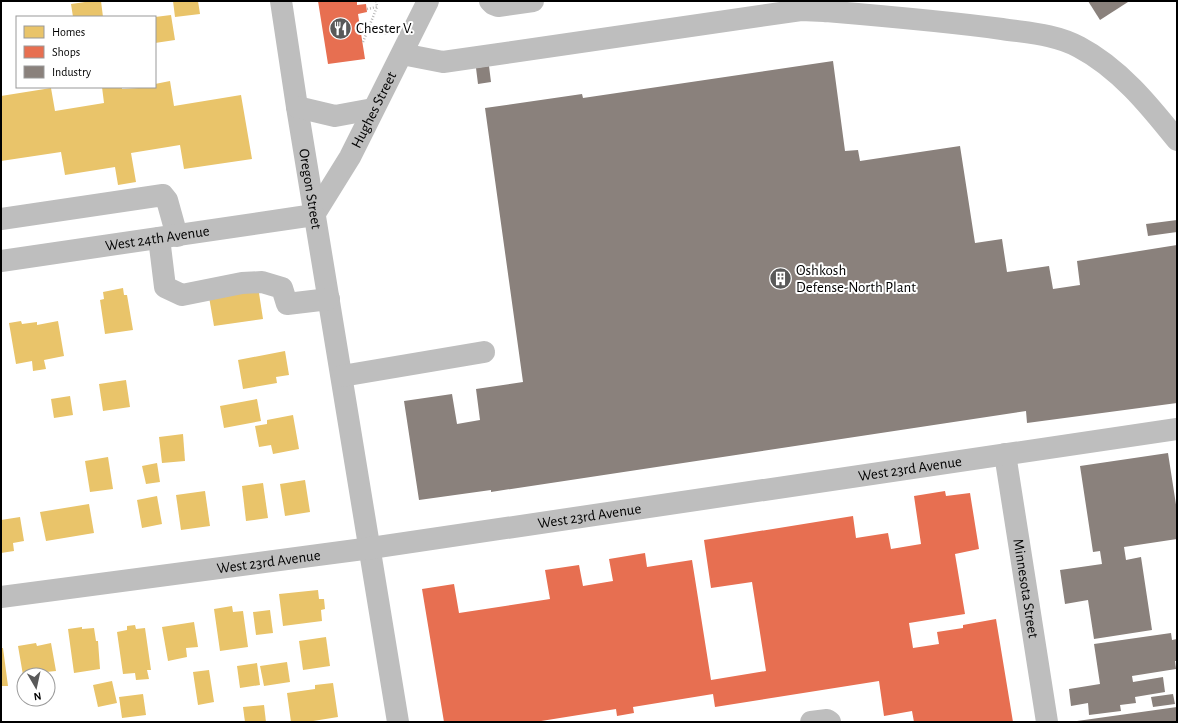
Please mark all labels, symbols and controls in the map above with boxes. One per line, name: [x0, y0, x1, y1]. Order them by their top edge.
restaurant icon: Chester V.: [328, 15, 354, 41]
legend: [16, 16, 156, 88]
place label: Chester V.: [356, 21, 413, 36]
text: Homes: [52, 26, 85, 38]
text: Shops: [52, 46, 80, 58]
text: Industry: [52, 66, 91, 79]
street label: Hughes Street: [348, 69, 399, 150]
street label: Oregon Street: [296, 147, 324, 230]
street label: West 24th Avenue: [104, 223, 211, 253]
place label: Oshkosh Defense-North Plant: [796, 263, 916, 295]
building icon: Oshkosh Defense-North Plant: [767, 266, 793, 292]
street label: West 23rd Avenue: [857, 453, 963, 483]
street label: West 23rd Avenue: [537, 501, 642, 531]
street label: Minnesota Street: [1011, 538, 1041, 639]
street label: West 23rd Avenue: [216, 547, 321, 576]
north arrow: [16, 667, 56, 707]
text: N: [33, 690, 42, 702]

